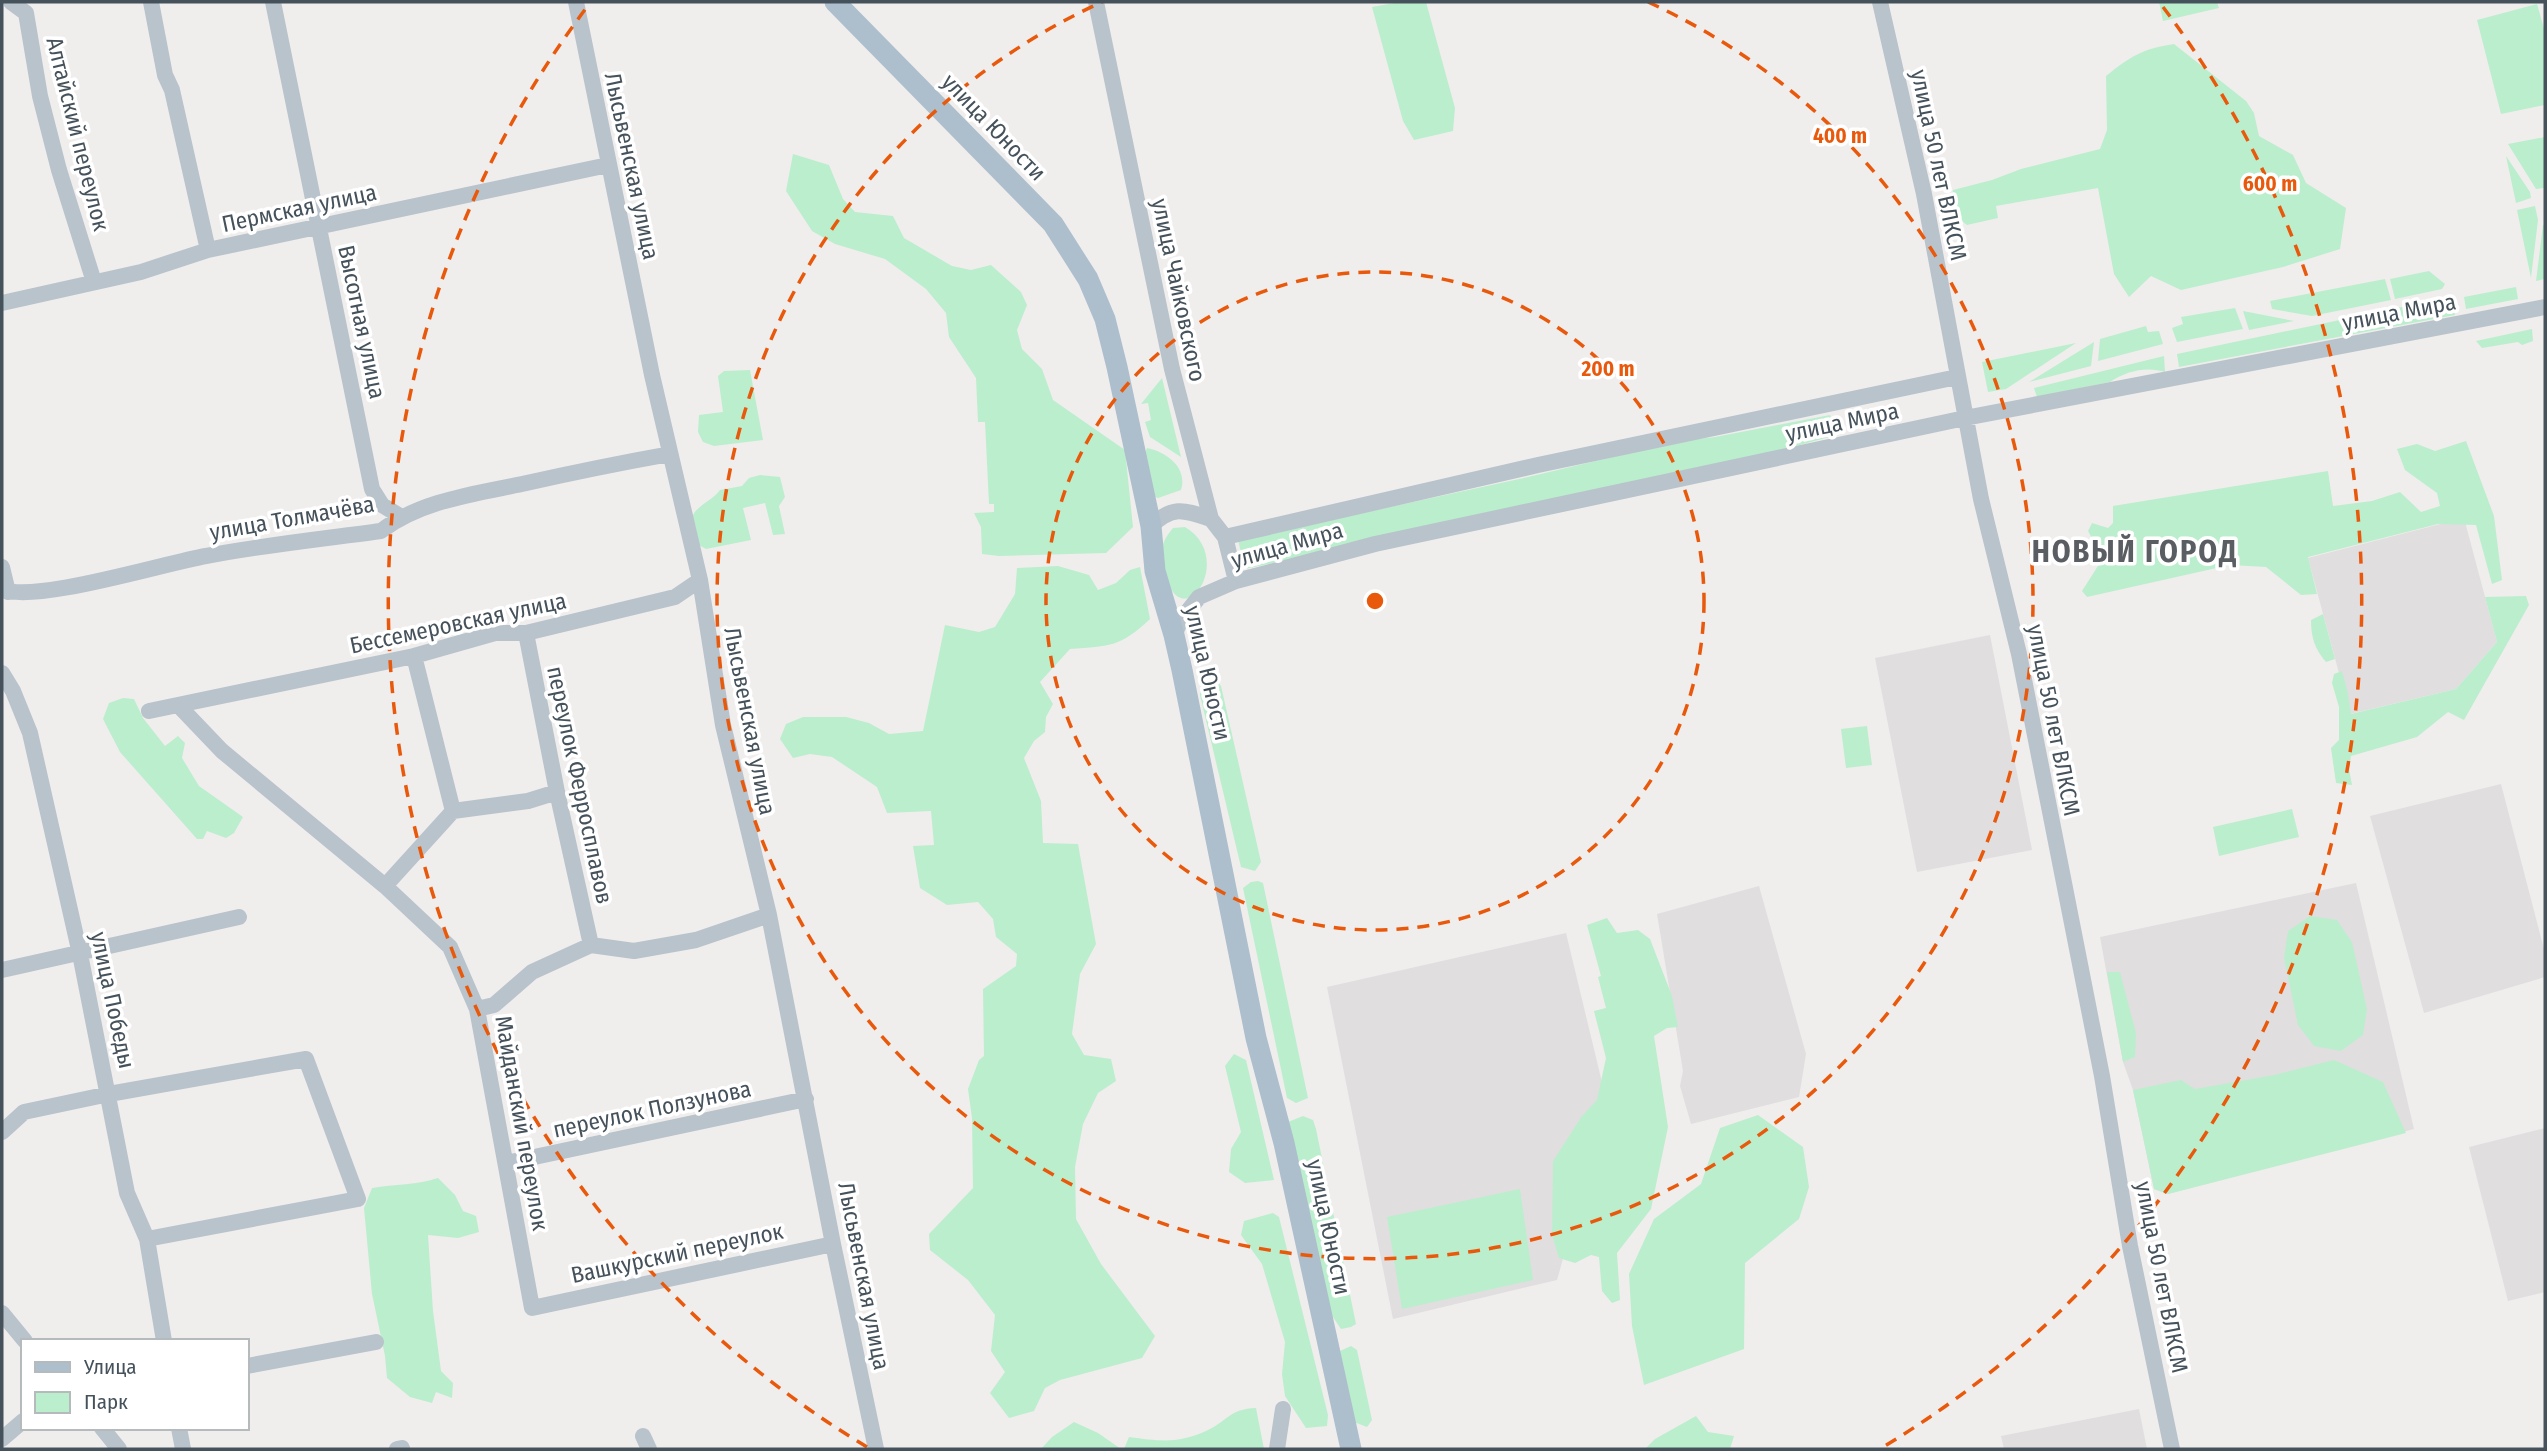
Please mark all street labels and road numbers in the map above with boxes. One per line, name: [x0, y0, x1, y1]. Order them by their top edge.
street label: Алтайский переулок: [40, 34, 116, 234]
street label: улица 50 лет ВЛКСМ: [1905, 67, 1973, 263]
street label: улица Юности: [936, 68, 1052, 186]
street label: Лысьвенская улица: [599, 70, 665, 262]
street label: Пермская улица: [219, 178, 379, 238]
street label: улица Чайковского: [1146, 196, 1212, 384]
street label: Высотная улица: [332, 243, 392, 401]
street label: улица Мира: [2340, 287, 2458, 337]
street label: улица Мира: [1783, 396, 1901, 448]
street label: улица Толмачёва: [207, 490, 377, 546]
street label: улица Мира: [1228, 516, 1346, 574]
street label: Бессемеровская улица: [347, 586, 569, 660]
street label: улица Юности: [1179, 603, 1237, 743]
street label: улица 50 лет ВЛКСМ: [2022, 622, 2086, 818]
street label: Лысьвенская улица: [718, 625, 782, 817]
street label: переулок Ферросплавов: [541, 664, 619, 906]
street label: улица Победы: [85, 929, 141, 1071]
street label: Майданский переулок: [489, 1013, 555, 1233]
street label: переулок Ползунова: [550, 1074, 754, 1144]
street label: улица Юности: [1301, 1157, 1357, 1297]
street label: улица 50 лет ВЛКСМ: [2130, 1179, 2194, 1375]
street label: Лысьвенская улица: [832, 1180, 896, 1372]
street label: Вашкурский переулок: [568, 1217, 786, 1289]

